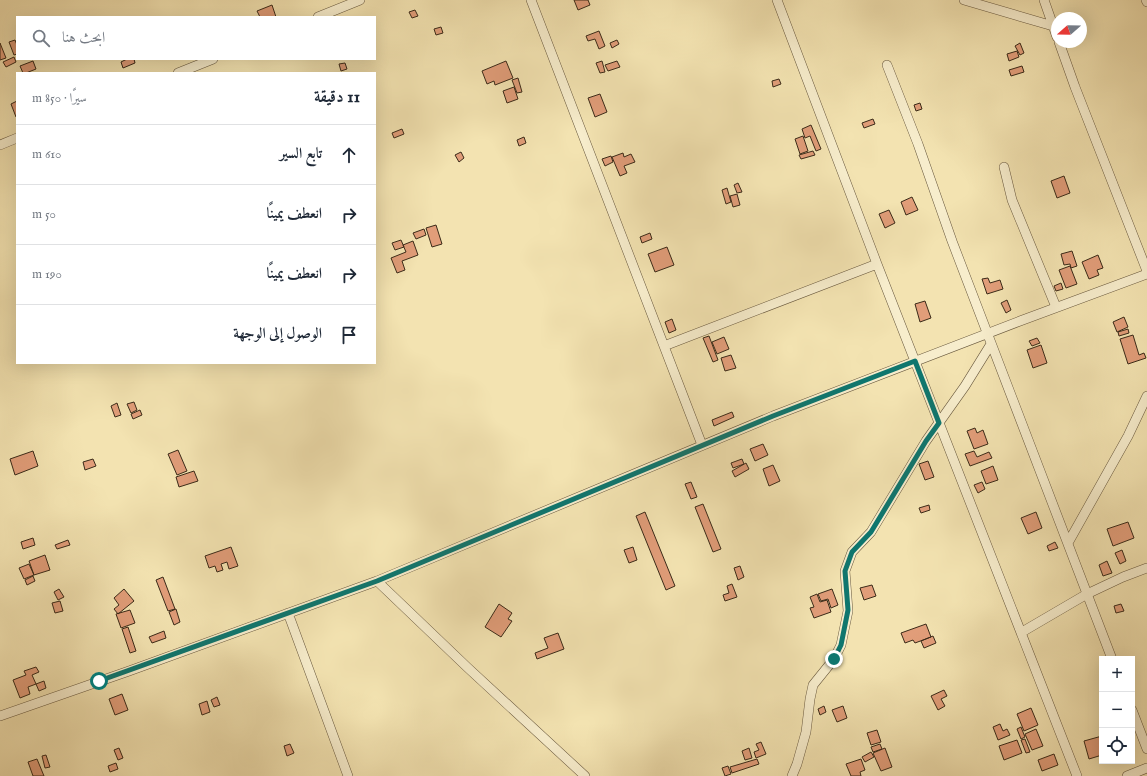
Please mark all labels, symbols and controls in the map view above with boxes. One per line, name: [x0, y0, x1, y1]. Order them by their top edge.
north arrow: [1051, 12, 1087, 48]
search box: [16, 16, 376, 60]
icon: search: [30, 27, 52, 49]
text: ابحث هنا: [62, 28, 105, 47]
text: 11 دقيقة: [314, 87, 360, 108]
text: سيرًا · 850 m: [32, 90, 87, 107]
text: تابع السير: [280, 144, 322, 163]
icon: ahead: [338, 144, 360, 166]
text: 610 m: [32, 146, 61, 163]
text: انعطف يمينًا: [266, 204, 322, 223]
icon: right: [338, 204, 360, 226]
text: 50 m: [32, 206, 56, 223]
text: انعطف يمينًا: [266, 264, 322, 283]
icon: right: [338, 264, 360, 286]
text: 190 m: [32, 266, 62, 283]
text: الوصول إلى الوجهة: [233, 324, 322, 343]
icon: arrive: [338, 324, 360, 346]
route end: [825, 650, 843, 668]
map controls: [1099, 656, 1135, 764]
button: +: [1099, 656, 1135, 692]
route start: [90, 672, 108, 690]
button: −: [1099, 692, 1135, 728]
button: locate: [1099, 728, 1135, 764]

